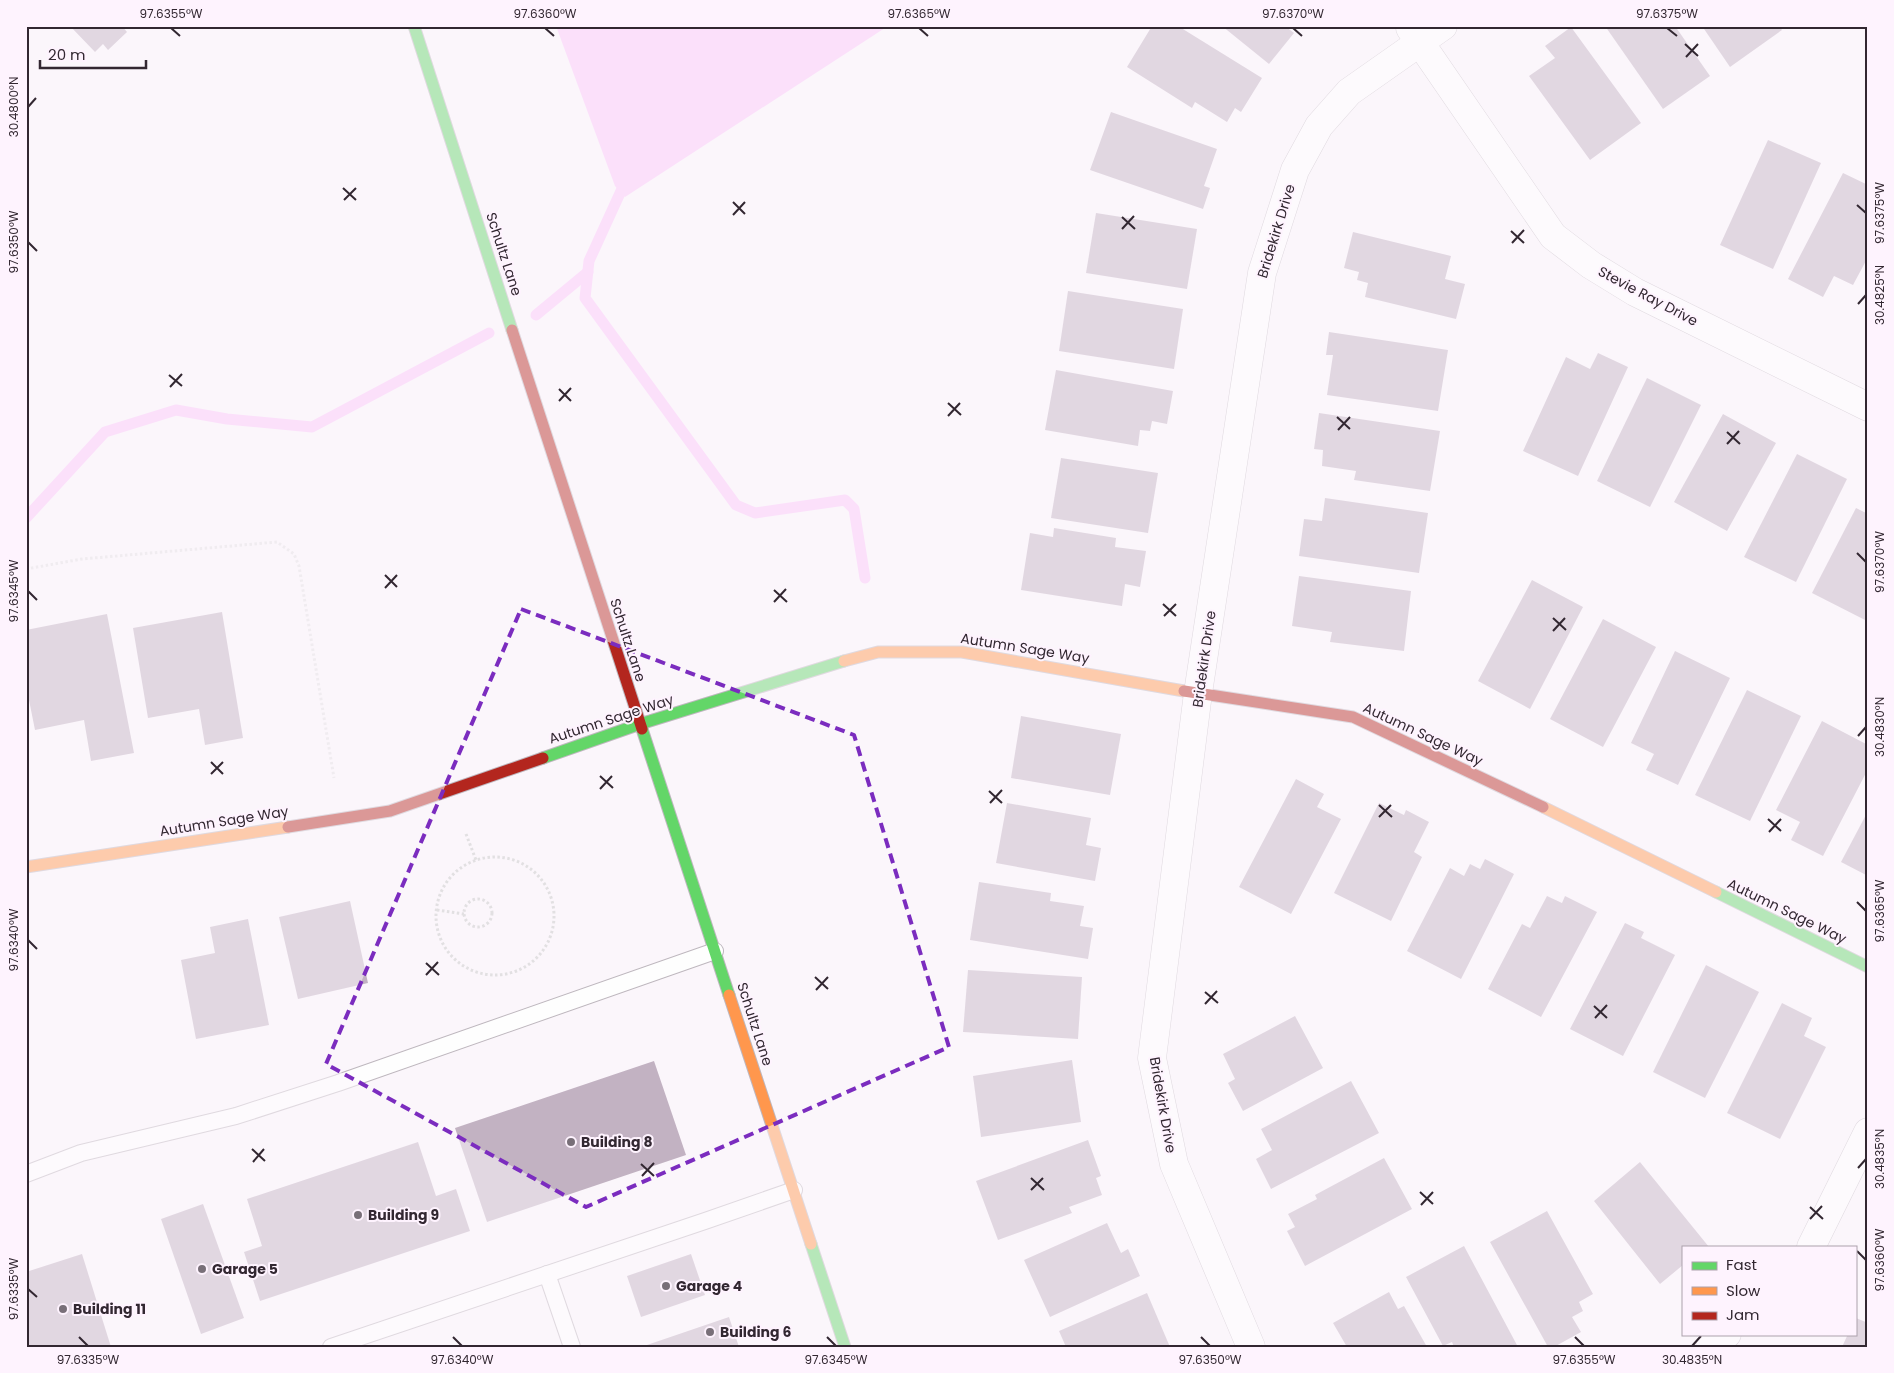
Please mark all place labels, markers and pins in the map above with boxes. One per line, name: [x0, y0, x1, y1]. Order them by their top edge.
place label: Building 8: [581, 1132, 653, 1152]
marker: Building 8: [565, 1136, 577, 1148]
place label: Building 9: [368, 1205, 439, 1225]
marker: Building 9: [352, 1209, 364, 1221]
place label: Garage 5: [212, 1259, 278, 1279]
marker: Garage 5: [196, 1263, 208, 1275]
place label: Garage 4: [676, 1276, 742, 1296]
marker: Garage 4: [660, 1280, 672, 1292]
place label: Building 11: [73, 1299, 146, 1319]
marker: Building 11: [57, 1303, 69, 1315]
place label: Building 6: [720, 1322, 791, 1342]
marker: Building 6: [704, 1326, 716, 1338]

